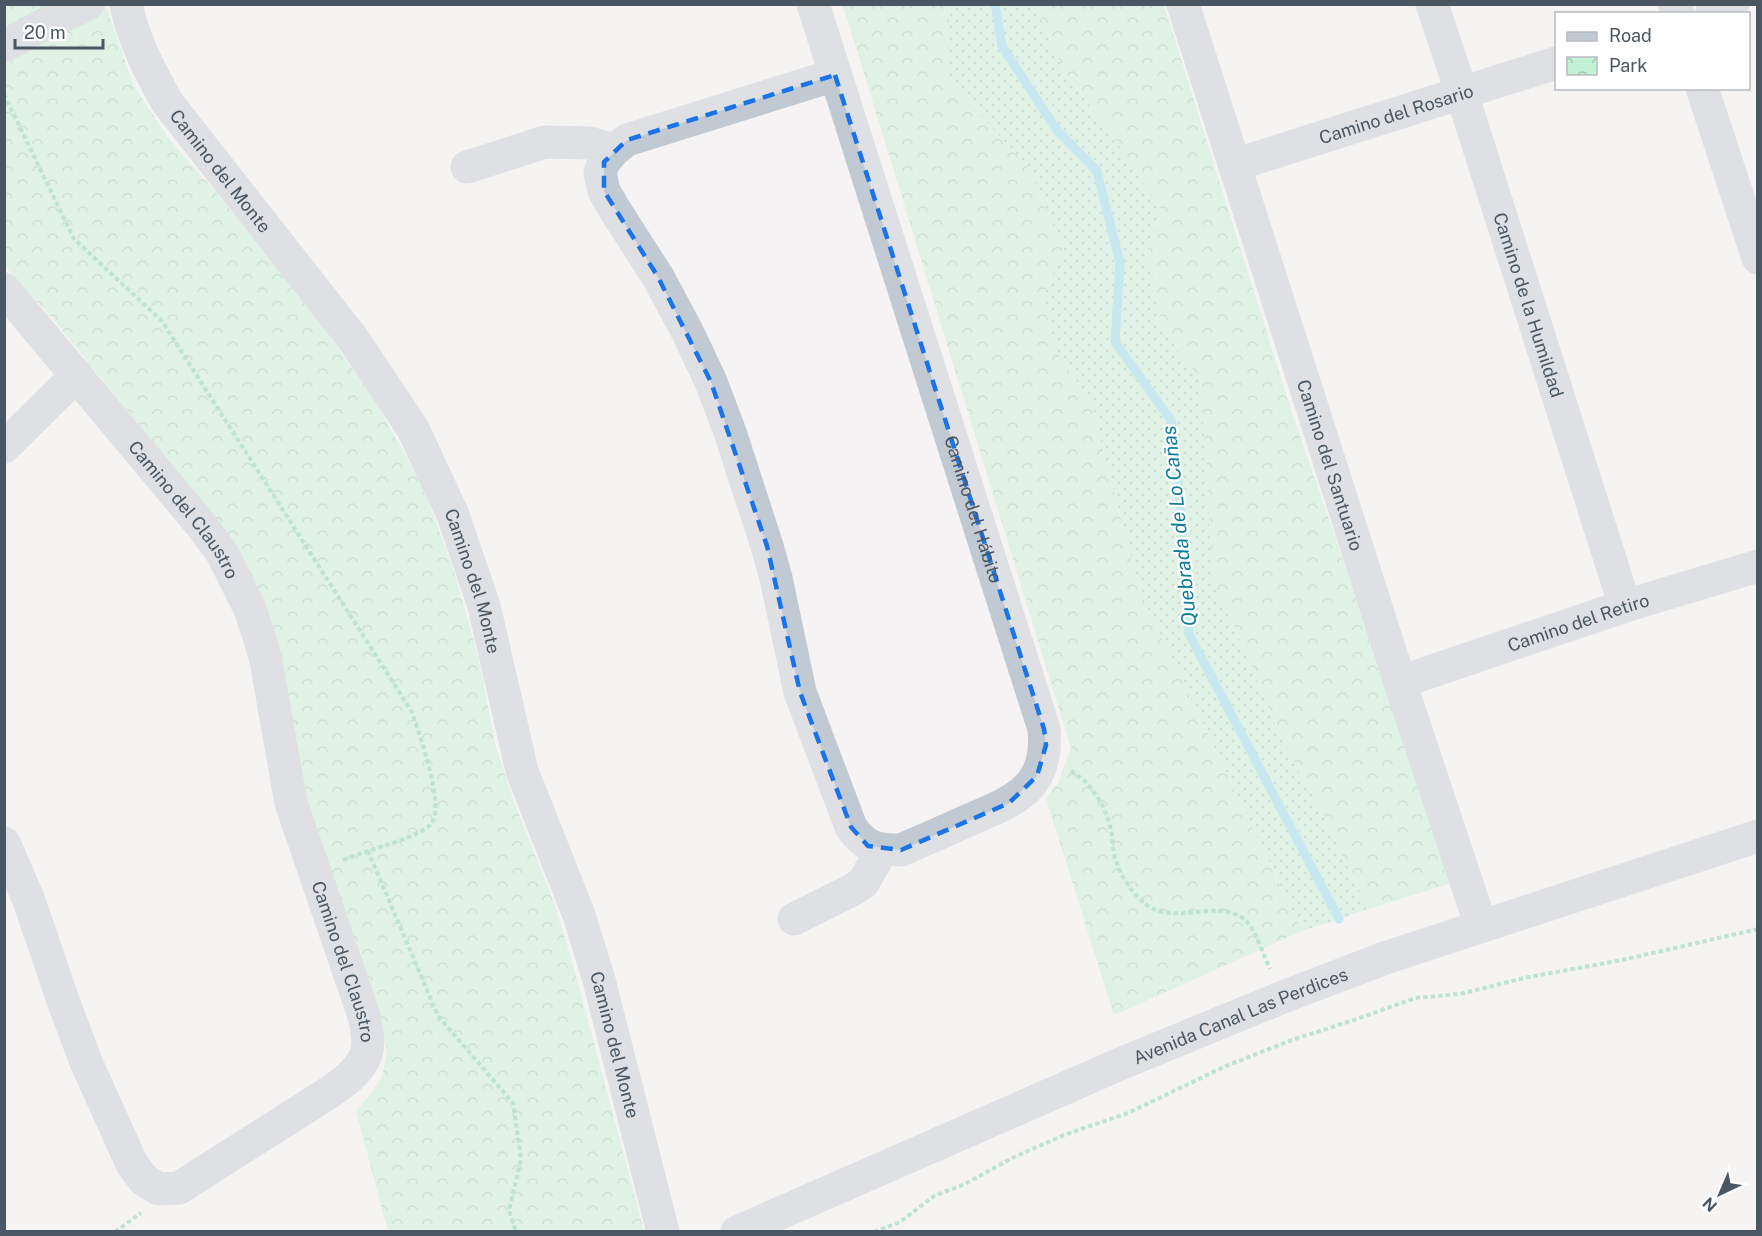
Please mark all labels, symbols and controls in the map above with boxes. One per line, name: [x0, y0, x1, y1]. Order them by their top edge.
scale bar: [15, 12, 104, 50]
legend: [1555, 12, 1750, 90]
text: 20 m: [24, 22, 66, 43]
text: Road: [1609, 25, 1652, 46]
text: Park: [1609, 55, 1647, 76]
street label: Camino del Rosario: [1316, 79, 1476, 148]
street label: Camino del Monte: [166, 105, 276, 236]
street label: Camino de la Humildad: [1490, 210, 1568, 400]
street label: Camino del Santuario: [1293, 377, 1368, 553]
water label: Quebrada de Lo Cañas: [1157, 424, 1201, 627]
street label: Camino del Hábito: [941, 433, 1007, 585]
street label: Camino del Claustro: [124, 436, 244, 582]
street label: Camino del Monte: [441, 505, 505, 655]
street label: Camino del Retiro: [1505, 589, 1652, 655]
street label: Camino del Claustro: [308, 878, 379, 1043]
street label: Avenida Canal Las Perdices: [1130, 963, 1350, 1068]
street label: Camino del Monte: [586, 969, 644, 1120]
north arrow: [1690, 1164, 1750, 1224]
text: N: [1699, 1193, 1721, 1216]

